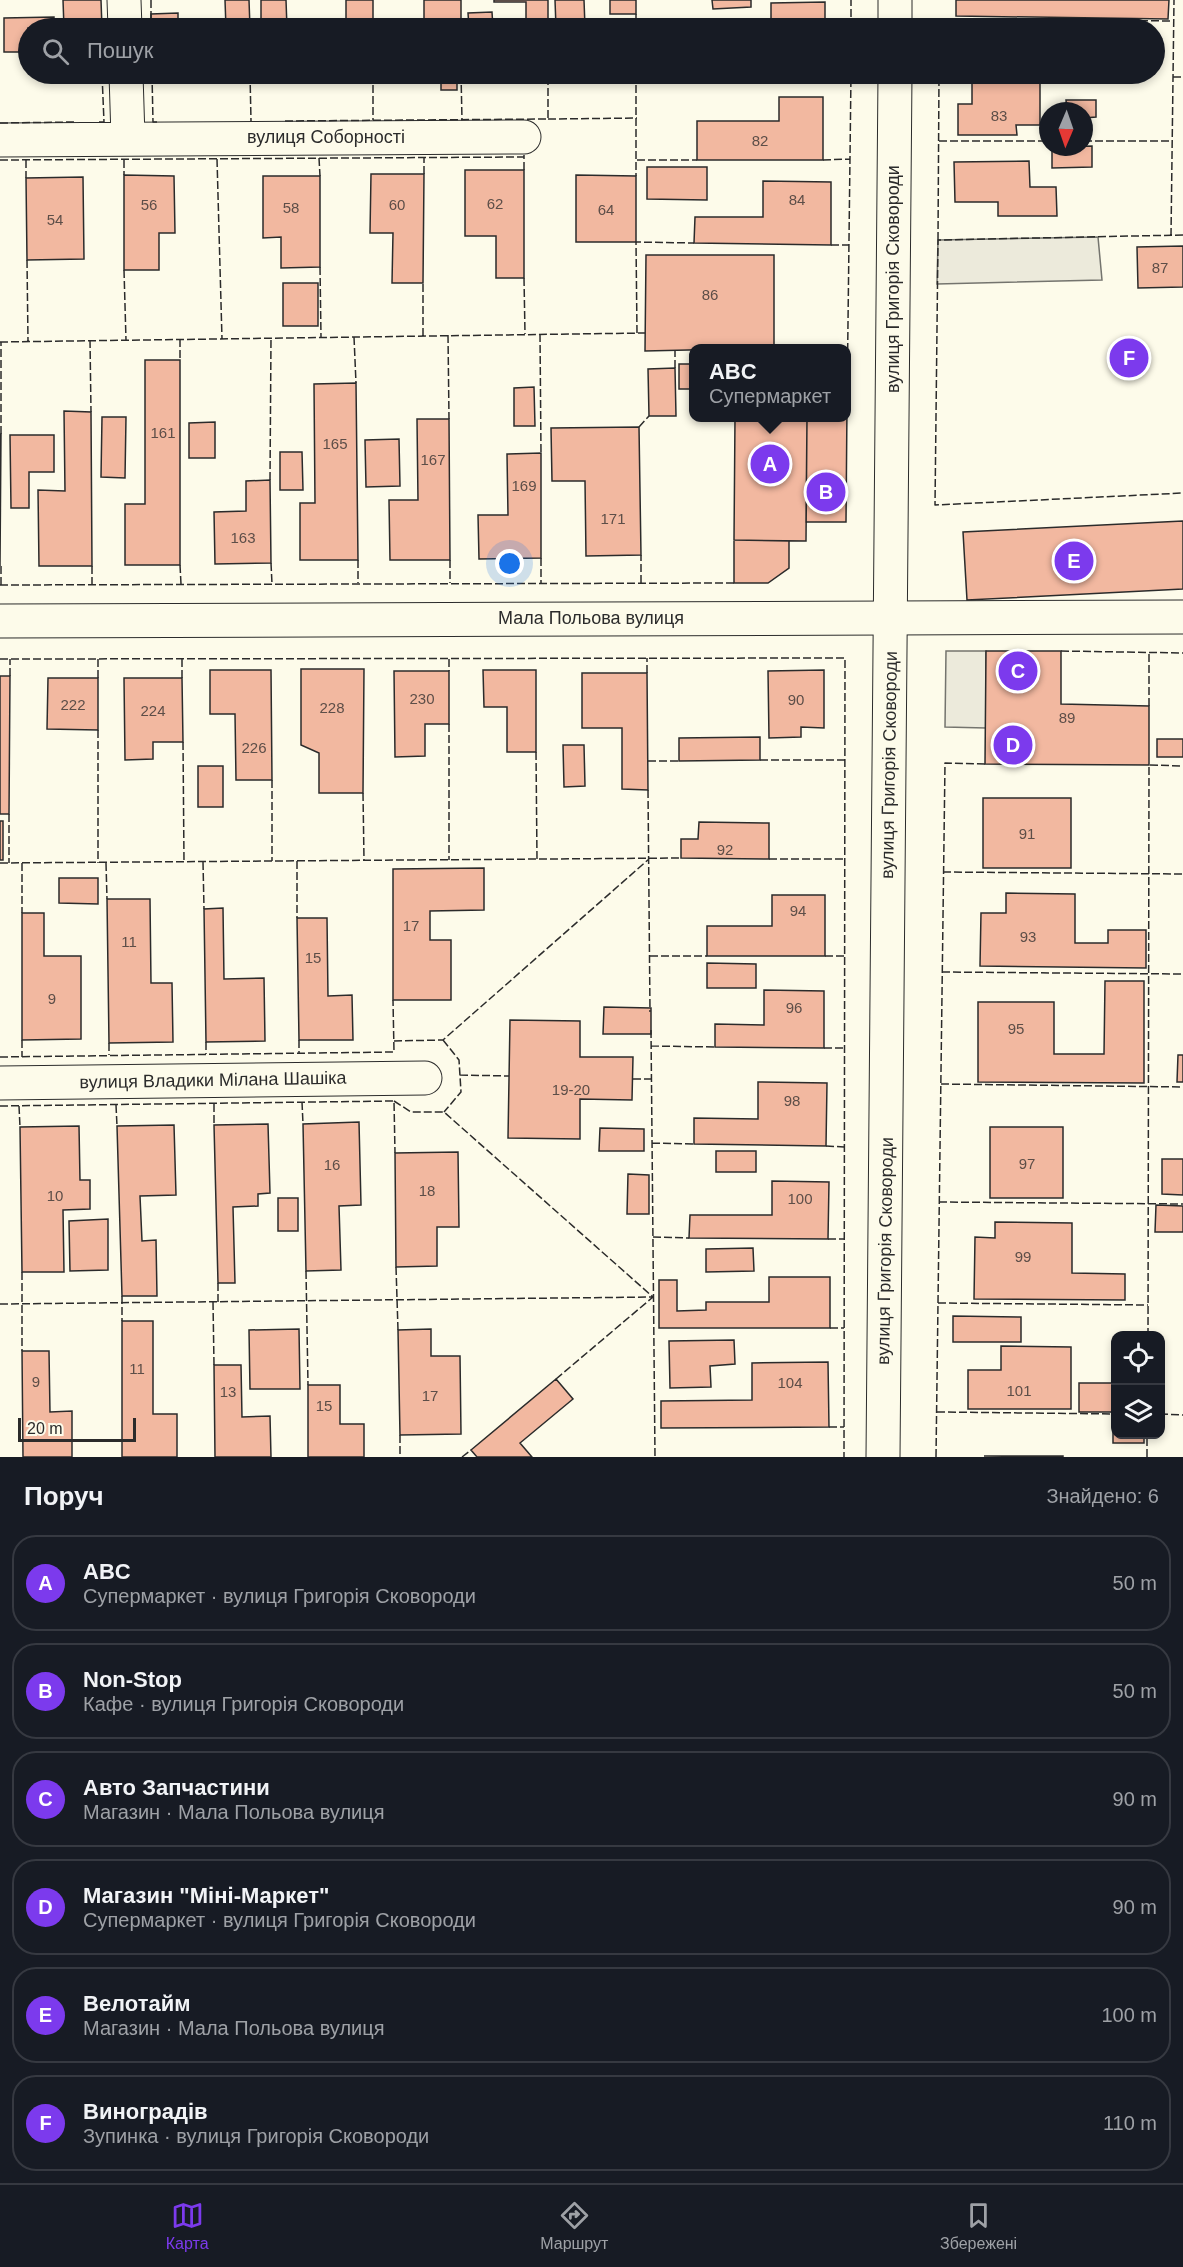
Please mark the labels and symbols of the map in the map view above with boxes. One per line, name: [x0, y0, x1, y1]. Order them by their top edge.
north arrow: [1039, 102, 1093, 156]
house number: 83: [991, 107, 1007, 124]
street label: вулиця Соборності: [247, 127, 405, 147]
house number: 82: [752, 132, 768, 149]
street label: вулиця Григорія Сковороди: [883, 165, 903, 393]
house number: 84: [789, 191, 805, 208]
house number: 62: [487, 195, 503, 212]
house number: 56: [141, 196, 157, 213]
house number: 60: [389, 196, 405, 213]
house number: 58: [283, 199, 299, 216]
house number: 64: [598, 201, 614, 218]
house number: 54: [47, 211, 63, 228]
house number: 87: [1152, 259, 1168, 276]
house number: 86: [702, 286, 718, 303]
pin: F: [1110, 336, 1148, 380]
house number: 161: [150, 424, 176, 441]
house number: 165: [322, 435, 348, 452]
pin: A: [750, 442, 790, 486]
house number: 167: [420, 451, 446, 468]
pin: B: [806, 470, 846, 514]
house number: 169: [511, 477, 537, 494]
house number: 171: [600, 510, 626, 527]
house number: 163: [230, 529, 256, 546]
pin: E: [1054, 538, 1094, 584]
your location: [495, 549, 524, 578]
street label: Мала Польова вулиця: [498, 608, 684, 628]
pin: C: [998, 648, 1038, 694]
street label: вулиця Григорія Сковороди: [877, 651, 901, 879]
house number: 230: [409, 690, 435, 707]
house number: 90: [788, 691, 804, 708]
house number: 222: [60, 696, 86, 713]
house number: 228: [319, 699, 345, 716]
house number: 224: [140, 702, 166, 719]
house number: 89: [1059, 709, 1075, 726]
pin: D: [994, 722, 1032, 768]
house number: 226: [241, 739, 267, 756]
house number: 91: [1019, 825, 1035, 842]
house number: 92: [717, 841, 733, 858]
house number: 94: [790, 902, 806, 919]
house number: 17: [403, 917, 419, 934]
house number: 93: [1020, 928, 1036, 945]
house number: 11: [121, 933, 137, 950]
house number: 15: [305, 949, 321, 966]
house number: 9: [48, 990, 56, 1007]
house number: 96: [786, 999, 802, 1016]
house number: 95: [1008, 1020, 1024, 1037]
street label: вулиця Владики Мілана Шашіка: [79, 1068, 348, 1092]
house number: 19-20: [552, 1081, 590, 1098]
house number: 98: [784, 1092, 800, 1109]
street label: вулиця Григорія Сковороди: [873, 1137, 897, 1365]
house number: 97: [1019, 1155, 1035, 1172]
house number: 16: [324, 1156, 340, 1173]
house number: 18: [419, 1182, 435, 1199]
house number: 10: [47, 1187, 63, 1204]
house number: 100: [787, 1190, 813, 1207]
house number: 99: [1015, 1248, 1031, 1265]
house number: 11: [129, 1360, 145, 1377]
house number: 9: [32, 1373, 40, 1390]
house number: 104: [777, 1374, 803, 1391]
house number: 101: [1006, 1382, 1032, 1399]
house number: 13: [220, 1383, 236, 1400]
house number: 17: [422, 1387, 438, 1404]
house number: 15: [316, 1397, 332, 1414]
scale bar: [18, 1415, 136, 1442]

